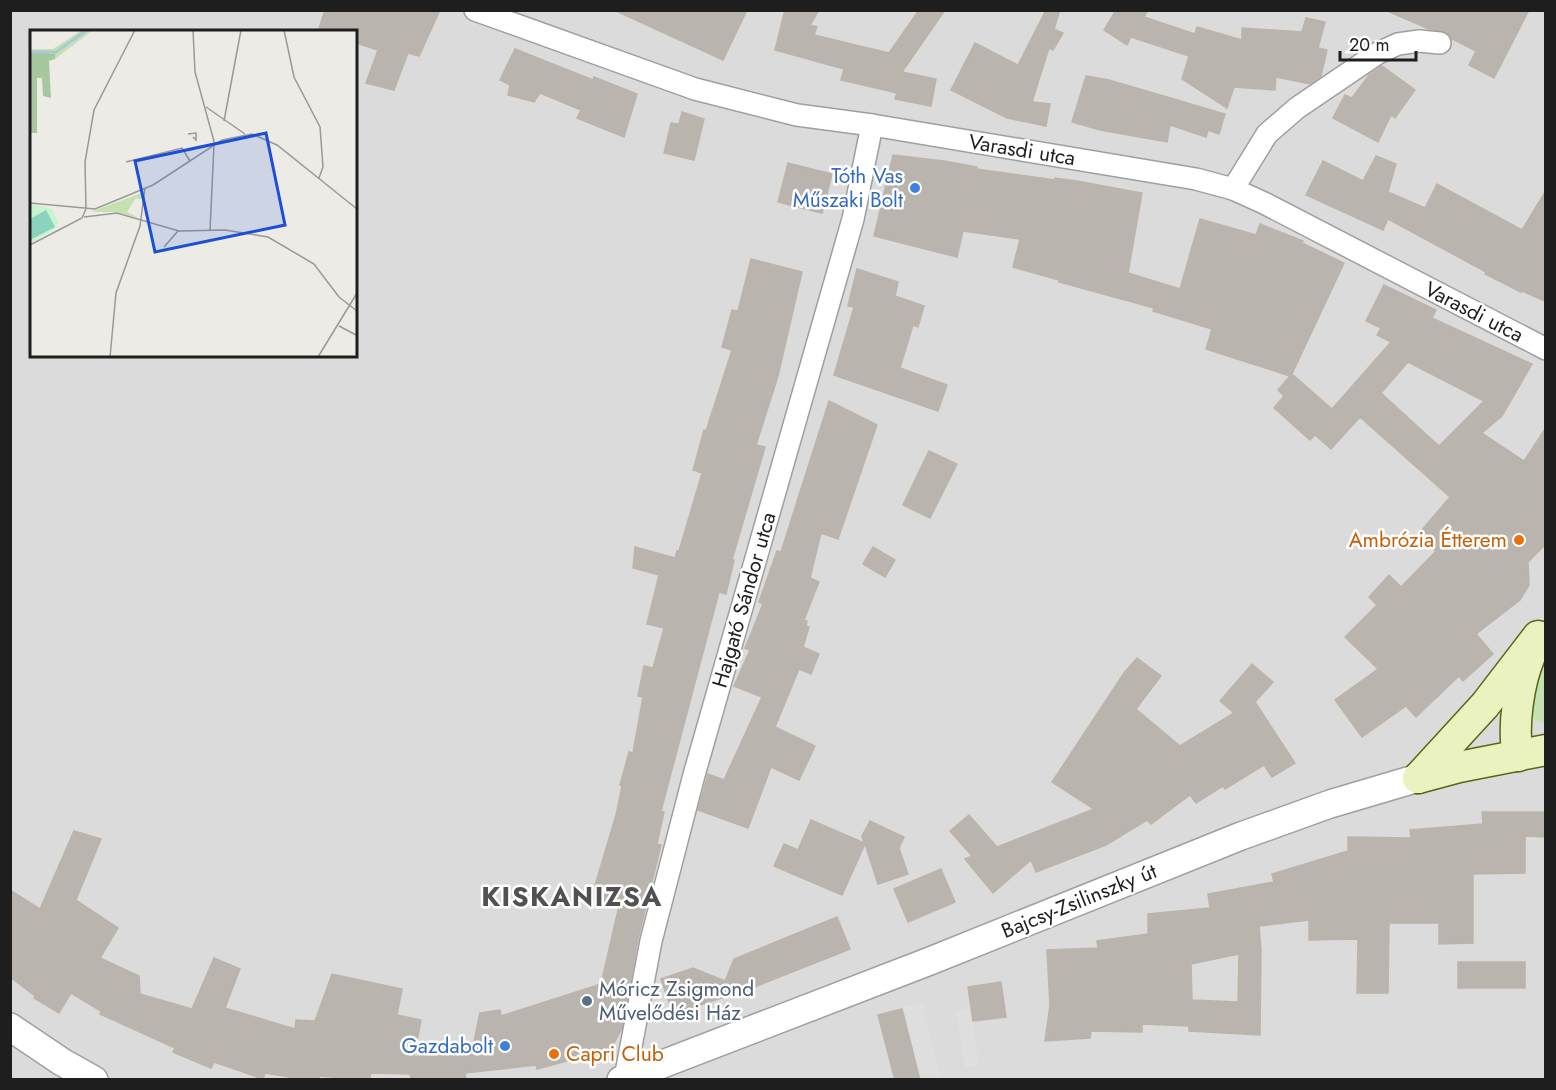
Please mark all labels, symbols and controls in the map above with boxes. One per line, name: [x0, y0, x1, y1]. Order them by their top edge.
scale bar: [1340, 24, 1416, 62]
inset map: [30, 30, 357, 357]
text: 20 m: [1349, 32, 1389, 58]
street label: Varasdi utca: [967, 127, 1077, 173]
place label: Tóth Vas Műszaki Bolt: [793, 161, 903, 215]
marker: Tóth Vas Műszaki Bolt: [908, 181, 922, 195]
street label: Varasdi utca: [1419, 274, 1529, 350]
street label: Hajgató Sándor utca: [705, 509, 783, 691]
place label: Ambrózia Étterem: [1349, 525, 1507, 555]
marker: Ambrózia Étterem: [1512, 533, 1526, 547]
street label: Bajcsy-Zsilinszky út: [997, 856, 1161, 946]
district label: KISKANIZSA: [481, 877, 663, 916]
place label: Móricz Zsigmond Művelődési Ház: [599, 974, 754, 1028]
marker: Móricz Zsigmond Művelődési Ház: [580, 994, 594, 1008]
place label: Gazdabolt: [402, 1031, 493, 1061]
marker: Gazdabolt: [498, 1039, 512, 1053]
place label: Capri Club: [566, 1039, 664, 1069]
marker: Capri Club: [547, 1047, 561, 1061]

